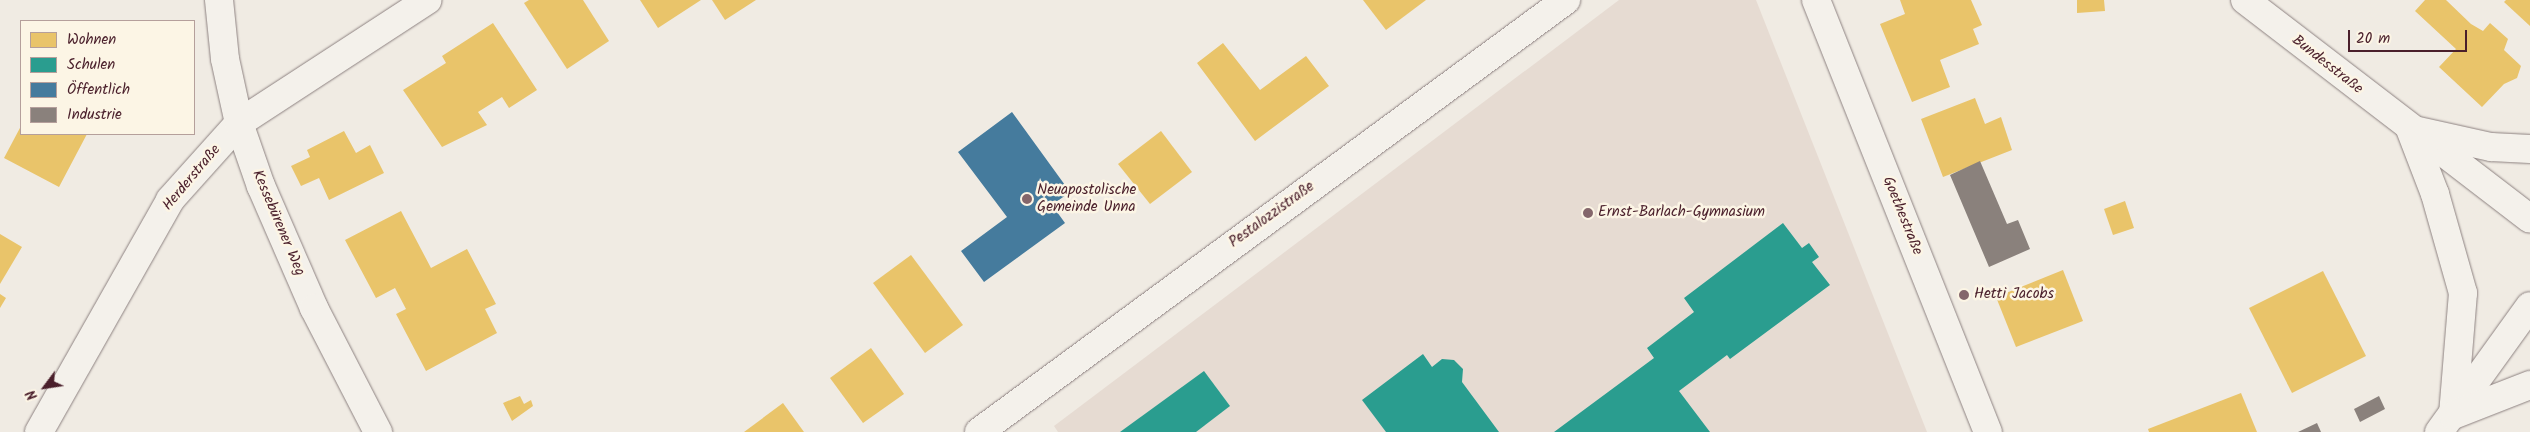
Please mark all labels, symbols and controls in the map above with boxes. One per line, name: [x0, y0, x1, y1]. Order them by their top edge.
legend: [20, 20, 195, 135]
scale bar: [2350, 20, 2469, 52]
text: 20 m: [2356, 27, 2390, 51]
text: Wohnen: [67, 28, 116, 52]
street label: Bundesstraße: [2288, 32, 2366, 98]
text: Schulen: [67, 53, 115, 77]
text: Öffentlich: [67, 78, 130, 102]
text: Industrie: [67, 103, 122, 127]
street label: Herderstraße: [159, 141, 225, 215]
street label: Kessebürener Weg: [248, 167, 308, 279]
street label: Goethestraße: [1878, 174, 1926, 258]
street label: Pestalozzistraße: [1226, 178, 1318, 252]
place label: Neuapostolische Gemeinde Unna: [1037, 181, 1136, 216]
marker: Neuapostolische Gemeinde Unna: [1021, 193, 1033, 205]
place label: Ernst-Barlach-Gymnasium: [1598, 204, 1765, 222]
marker: Ernst-Barlach-Gymnasium: [1582, 207, 1594, 219]
place label: Hetti Jacobs: [1974, 286, 2054, 304]
marker: Hetti Jacobs: [1958, 289, 1970, 301]
north arrow: [20, 362, 70, 412]
text: N: [20, 385, 44, 404]

